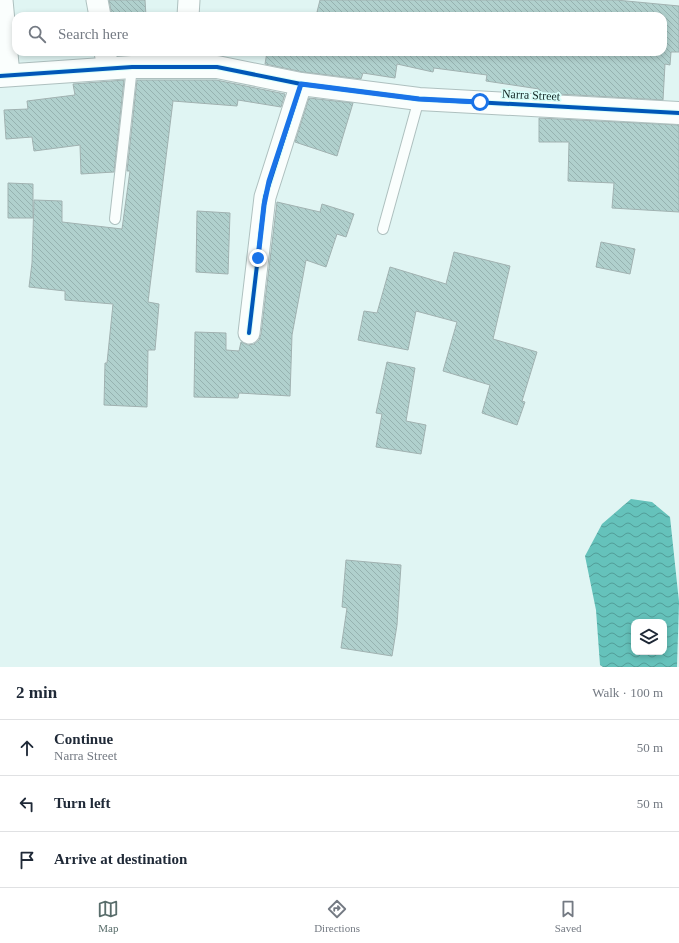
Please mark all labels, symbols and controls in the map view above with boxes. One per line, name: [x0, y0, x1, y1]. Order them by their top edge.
search box: [12, 12, 667, 56]
icon: search: [26, 23, 48, 45]
text: Search here: [58, 26, 128, 42]
street label: Narra Street: [502, 86, 561, 104]
route start: [471, 93, 489, 111]
route end: [249, 249, 267, 267]
map controls: [631, 619, 667, 655]
button: layers: [631, 619, 667, 655]
text: 2 min: [16, 683, 57, 702]
text: Walk · 100 m: [592, 685, 663, 700]
text: Continue: [54, 731, 113, 747]
icon: ahead: [16, 737, 38, 759]
text: 50 m: [637, 740, 663, 755]
text: Narra Street: [54, 748, 117, 763]
icon: left: [16, 793, 38, 815]
text: Turn left: [54, 795, 111, 811]
text: 50 m: [637, 796, 663, 811]
icon: arrive: [16, 849, 38, 871]
text: Arrive at destination: [54, 851, 187, 867]
tab: Map: [97, 898, 119, 934]
tab: Directions: [314, 898, 360, 934]
tab: Saved: [555, 898, 582, 934]

